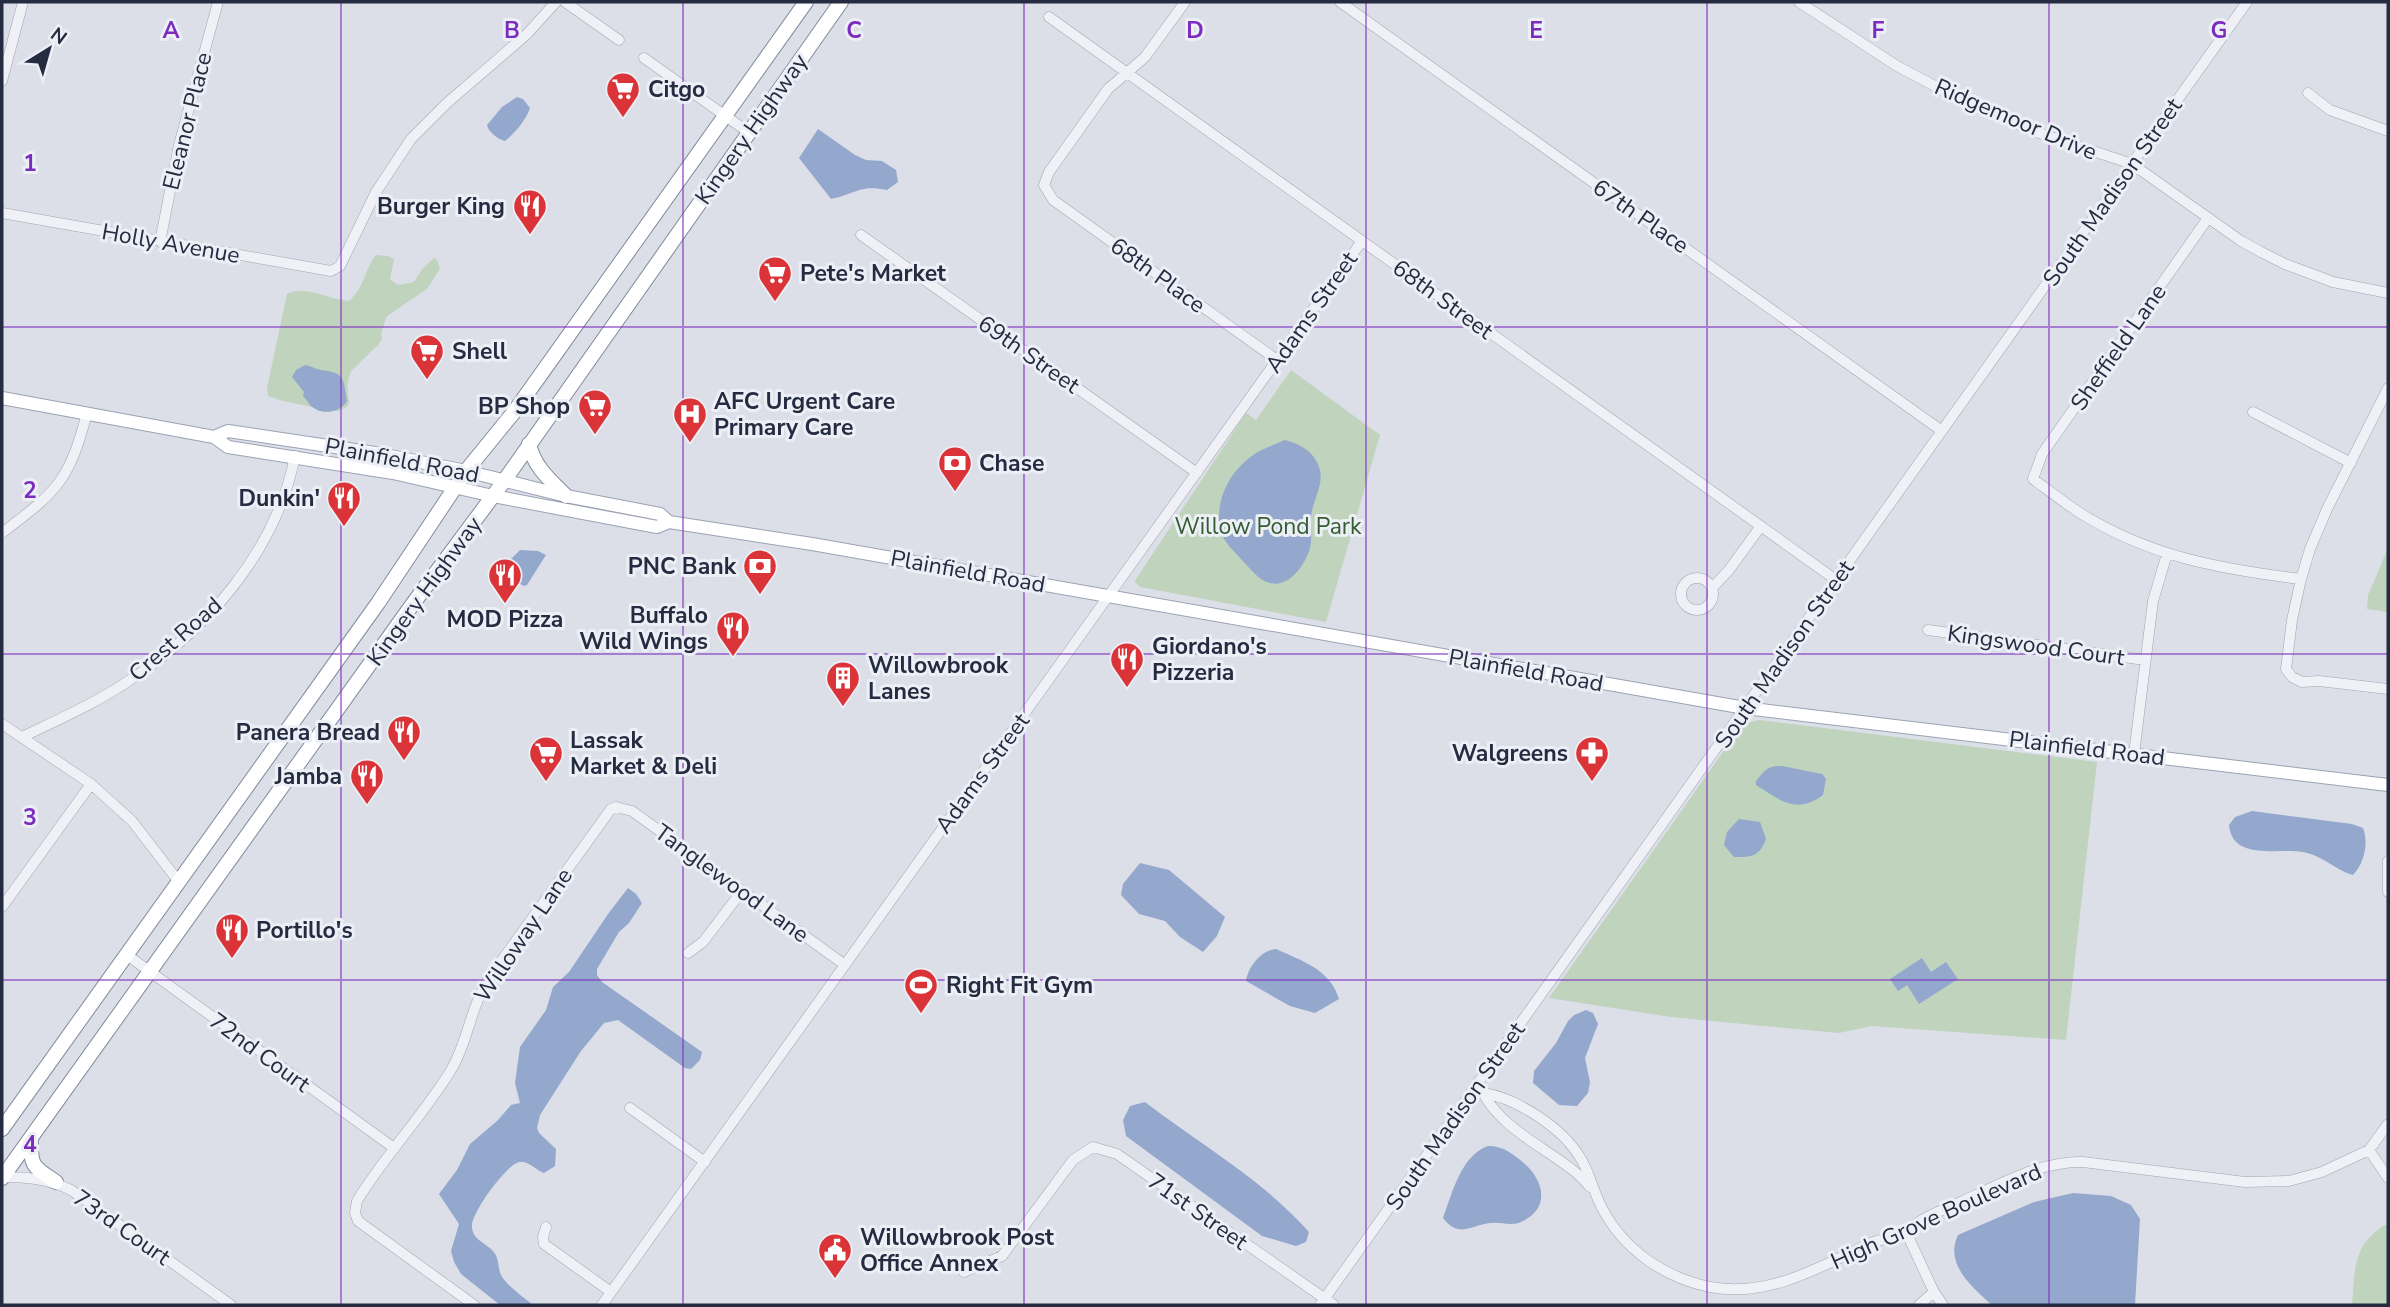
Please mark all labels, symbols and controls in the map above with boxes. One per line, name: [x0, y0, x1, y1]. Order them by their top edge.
north arrow: [14, 14, 84, 84]
text: A: [162, 15, 180, 46]
text: B: [504, 15, 520, 46]
text: C: [846, 15, 862, 46]
text: D: [1186, 15, 1204, 46]
text: E: [1529, 15, 1543, 46]
text: F: [1872, 15, 1885, 46]
text: G: [2211, 15, 2227, 46]
text: N: [45, 22, 72, 51]
street label: Kingery Highway: [688, 48, 815, 211]
street label: Eleanor Place: [155, 49, 220, 193]
supermarket icon: Citgo: [604, 70, 642, 119]
street label: Ridgemoor Drive: [1930, 71, 2102, 168]
place label: Citgo: [648, 74, 705, 105]
street label: South Madison Street: [2036, 91, 2190, 293]
text: 1: [23, 148, 37, 179]
street label: 67th Place: [1586, 172, 1695, 261]
restaurant icon: Burger King: [511, 187, 549, 236]
place label: Burger King: [377, 191, 505, 222]
street label: Holly Avenue: [99, 216, 242, 271]
street label: 68th Place: [1104, 230, 1212, 321]
street label: Adams Street: [1258, 245, 1365, 379]
street label: 68th Street: [1386, 252, 1500, 347]
supermarket icon: Pete's Market: [756, 254, 794, 303]
place label: Pete's Market: [800, 258, 946, 289]
street label: Sheffield Lane: [2063, 278, 2173, 417]
street label: 69th Street: [972, 308, 1086, 401]
supermarket icon: Shell: [408, 332, 446, 381]
place label: Shell: [452, 336, 508, 367]
place label: AFC Urgent Care Primary Care: [714, 386, 895, 443]
supermarket icon: BP Shop: [576, 387, 614, 436]
place label: BP Shop: [478, 391, 570, 422]
hospital icon: AFC Urgent Care Primary Care: [671, 395, 709, 444]
street label: Plainfield Road: [322, 430, 482, 491]
bank icon: Chase: [936, 444, 974, 493]
place label: Chase: [979, 448, 1044, 479]
text: 2: [23, 475, 37, 506]
restaurant icon: Dunkin': [325, 479, 363, 528]
place label: Dunkin': [238, 483, 320, 514]
street label: Kingery Highway: [360, 510, 489, 672]
park label: Willow Pond Park: [1174, 511, 1362, 542]
street label: Plainfield Road: [888, 543, 1048, 600]
bank icon: PNC Bank: [741, 547, 779, 596]
place label: PNC Bank: [628, 551, 737, 582]
street label: South Madison Street: [1708, 553, 1862, 755]
restaurant icon: MOD Pizza: [486, 556, 524, 605]
street label: Crest Road: [122, 590, 229, 689]
place label: Buffalo Wild Wings: [579, 600, 708, 657]
place label: MOD Pizza: [447, 604, 563, 635]
restaurant icon: Buffalo Wild Wings: [714, 609, 752, 658]
street label: Kingswood Court: [1945, 618, 2127, 673]
place label: Giordano's Pizzeria: [1152, 631, 1267, 688]
restaurant icon: Giordano's Pizzeria: [1108, 640, 1146, 689]
street label: Plainfield Road: [1446, 642, 1606, 699]
place label: Willowbrook Lanes: [868, 650, 1009, 707]
building icon: Willowbrook Lanes: [824, 659, 862, 708]
street label: Adams Street: [928, 706, 1037, 840]
restaurant icon: Panera Bread: [385, 713, 423, 762]
place label: Panera Bread: [236, 717, 380, 748]
street label: Plainfield Road: [2007, 724, 2167, 773]
place label: Lassak Market & Deli: [570, 725, 717, 782]
supermarket icon: Lassak Market & Deli: [527, 734, 565, 783]
pharmacy icon: Walgreens: [1573, 734, 1611, 783]
place label: Walgreens: [1452, 738, 1568, 769]
restaurant icon: Jamba: [348, 757, 386, 806]
place label: Jamba: [274, 761, 342, 792]
text: 3: [23, 802, 37, 833]
street label: Tanglewood Lane: [648, 817, 815, 950]
street label: Willoway Lane: [467, 862, 580, 1008]
restaurant icon: Portillo's: [213, 911, 251, 960]
place label: Portillo's: [256, 915, 353, 946]
sports icon: Right Fit Gym: [902, 966, 940, 1015]
place label: Right Fit Gym: [946, 970, 1093, 1001]
street label: 72nd Court: [203, 1005, 317, 1100]
street label: South Madison Street: [1379, 1015, 1533, 1217]
text: 4: [23, 1129, 37, 1160]
street label: High Grove Boulevard: [1826, 1156, 2047, 1277]
street label: 71st Street: [1142, 1166, 1255, 1258]
street label: 73rd Court: [67, 1183, 177, 1273]
place label: Willowbrook Post Office Annex: [860, 1222, 1054, 1279]
public building icon: Willowbrook Post Office Annex: [816, 1231, 854, 1280]

